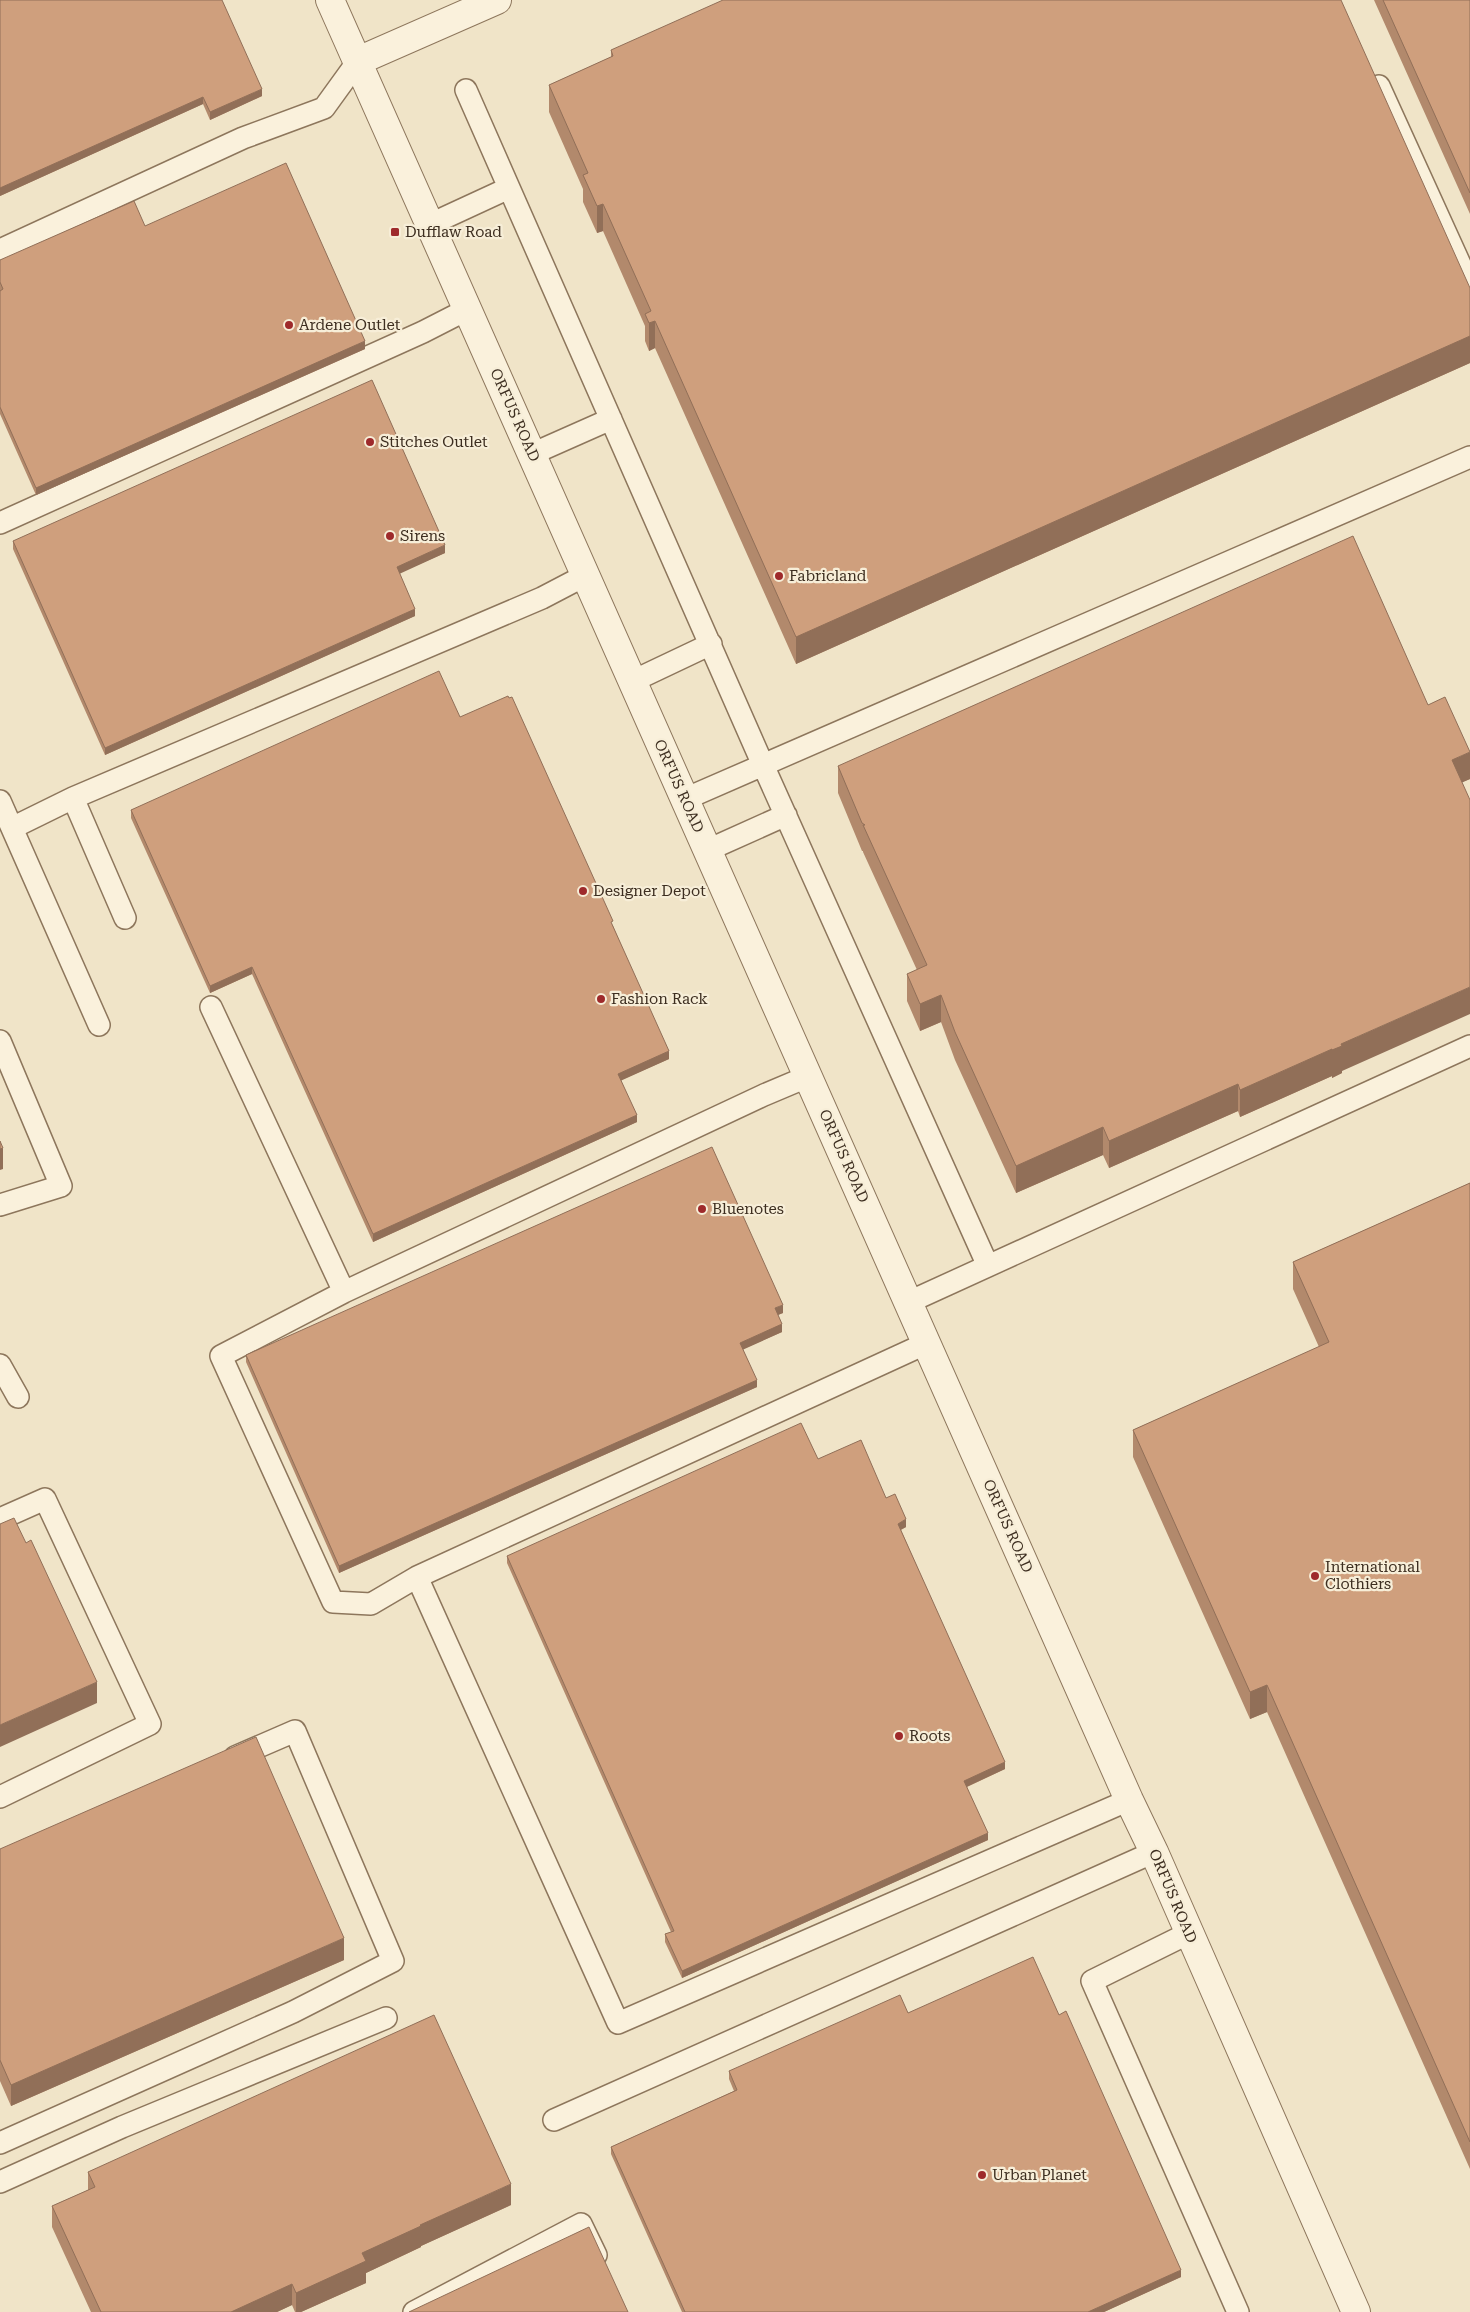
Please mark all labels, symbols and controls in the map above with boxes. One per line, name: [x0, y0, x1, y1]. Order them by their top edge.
place label: Dufflaw Road: [405, 223, 502, 241]
marker: Dufflaw Road: [389, 226, 401, 238]
place label: Ardene Outlet: [299, 316, 401, 334]
marker: Ardene Outlet: [283, 319, 295, 331]
street label: ORFUS ROAD: [486, 365, 544, 465]
place label: Stitches Outlet: [380, 433, 488, 451]
marker: Stitches Outlet: [364, 436, 376, 448]
place label: Sirens: [400, 527, 445, 545]
marker: Sirens: [384, 530, 396, 542]
place label: Fabricland: [789, 567, 867, 585]
marker: Fabricland: [773, 570, 785, 582]
street label: ORFUS ROAD: [650, 736, 708, 836]
place label: Designer Depot: [593, 882, 706, 900]
marker: Designer Depot: [577, 885, 589, 897]
place label: Fashion Rack: [611, 990, 708, 1008]
marker: Fashion Rack: [595, 993, 607, 1005]
street label: ORFUS ROAD: [815, 1106, 873, 1206]
place label: Bluenotes: [712, 1200, 784, 1218]
marker: Bluenotes: [696, 1203, 708, 1215]
street label: ORFUS ROAD: [979, 1476, 1037, 1576]
place label: International Clothiers: [1325, 1558, 1420, 1593]
marker: International Clothiers: [1309, 1570, 1321, 1582]
place label: Roots: [909, 1727, 950, 1745]
marker: Roots: [893, 1730, 905, 1742]
street label: ORFUS ROAD: [1145, 1846, 1201, 1946]
place label: Urban Planet: [992, 2166, 1087, 2184]
marker: Urban Planet: [976, 2169, 988, 2181]

